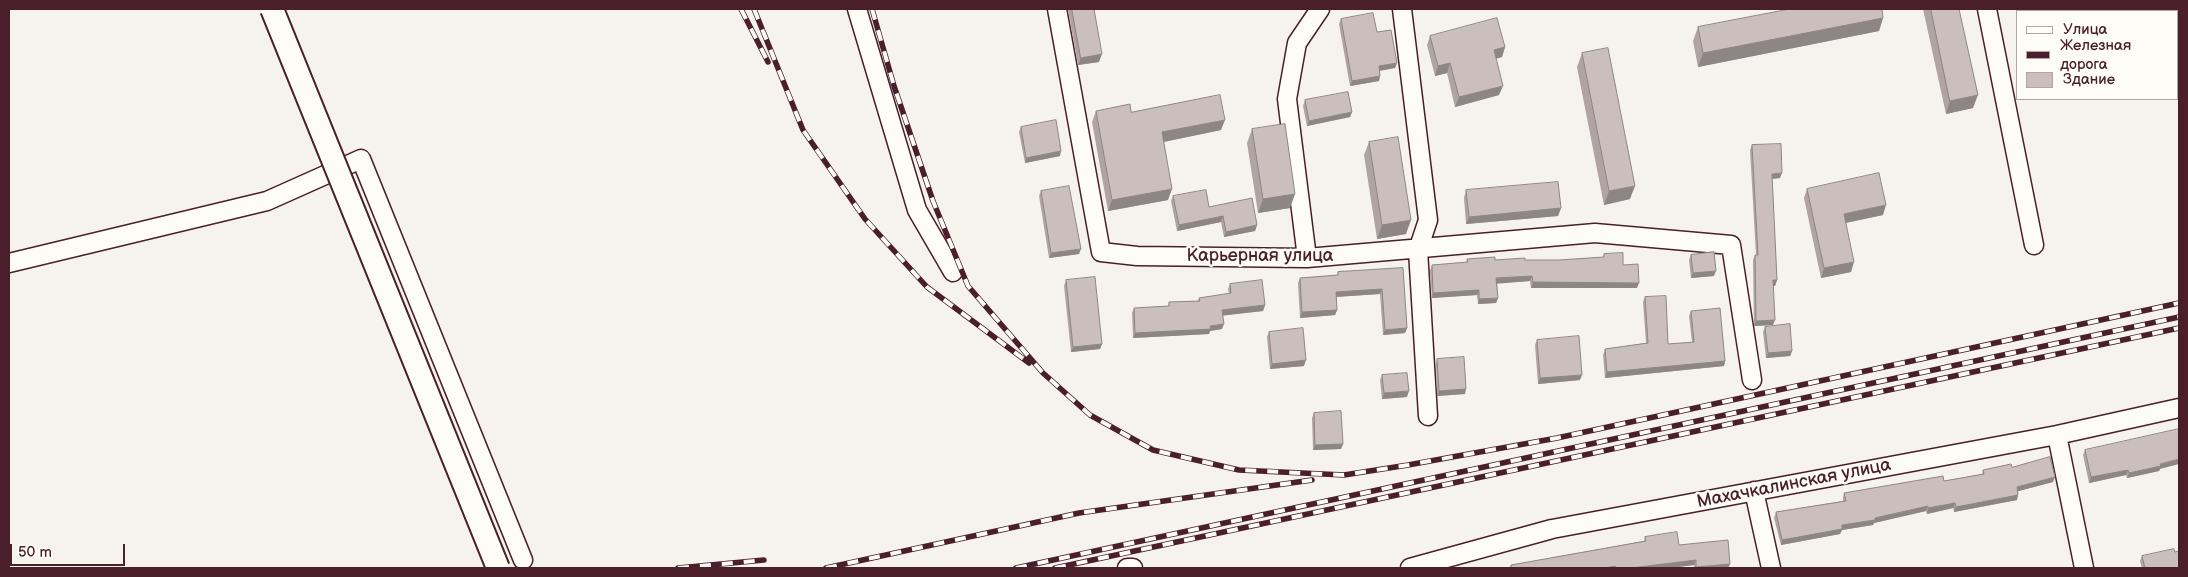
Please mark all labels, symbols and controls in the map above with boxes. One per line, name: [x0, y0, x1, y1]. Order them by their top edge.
legend: [2016, 10, 2178, 100]
text: Улица: [2063, 20, 2107, 39]
text: Железная дорога: [2060, 36, 2131, 74]
text: Здание: [2063, 70, 2115, 89]
street label: Карьерная улица: [1187, 245, 1333, 267]
street label: Махачкалинская улица: [1695, 455, 1893, 513]
scale bar: [12, 534, 128, 566]
text: 50 m: [18, 543, 52, 562]

